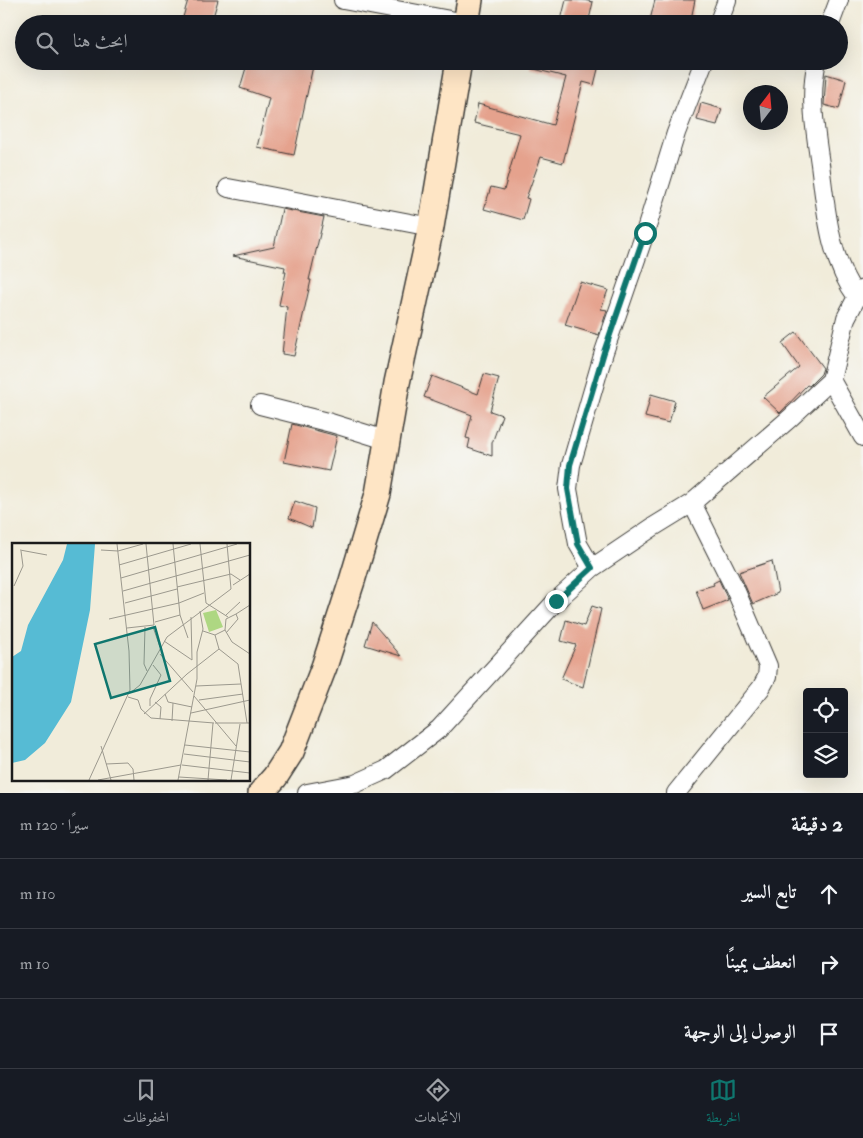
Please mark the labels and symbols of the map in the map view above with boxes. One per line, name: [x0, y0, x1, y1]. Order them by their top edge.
north arrow: [743, 85, 788, 130]
route start: [634, 222, 657, 245]
inset map: [12, 543, 250, 780]
route end: [545, 590, 568, 613]

